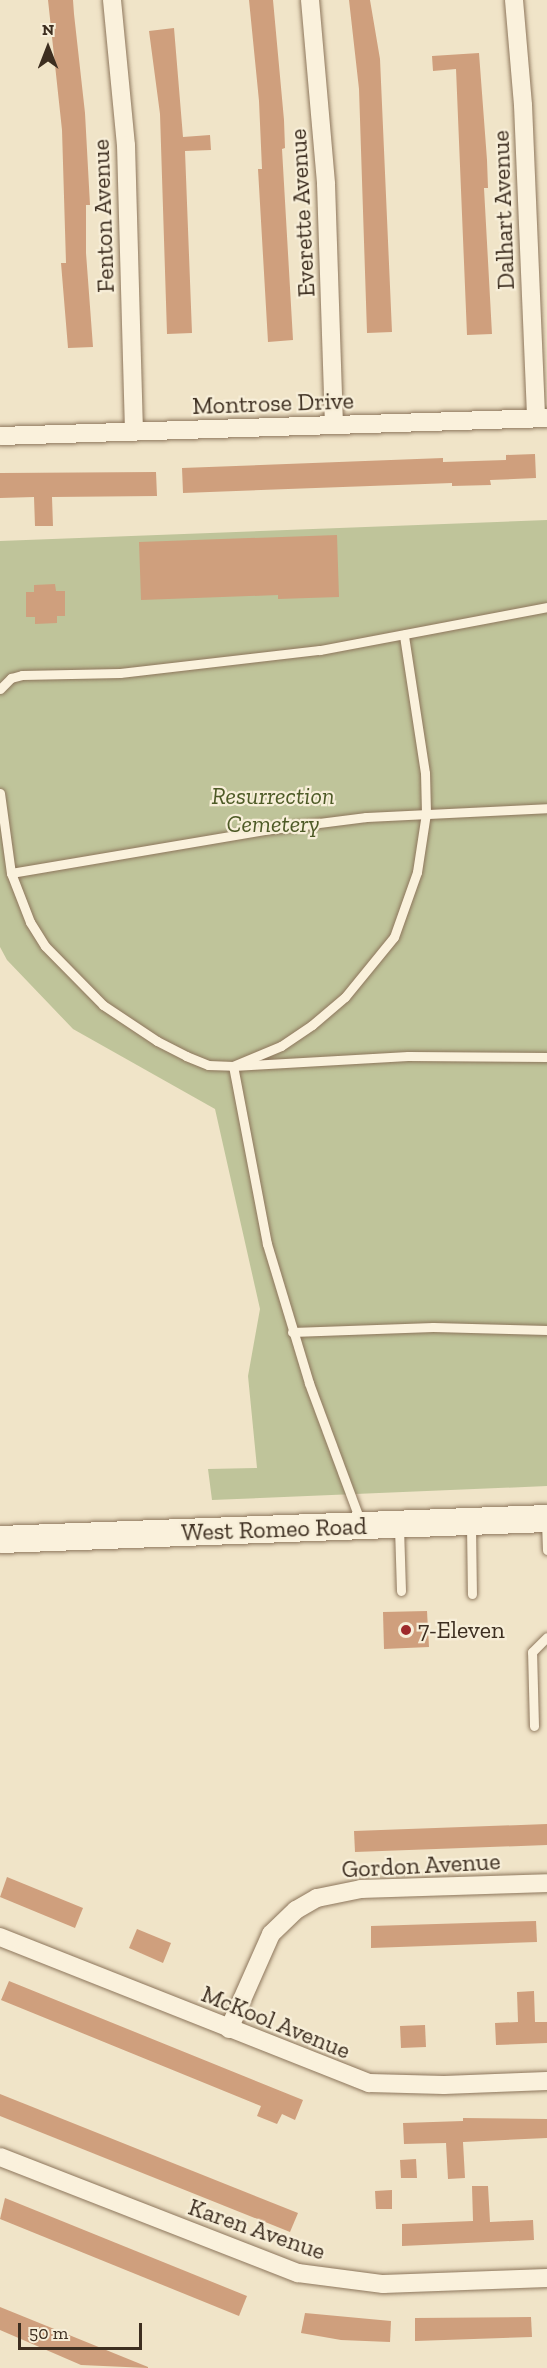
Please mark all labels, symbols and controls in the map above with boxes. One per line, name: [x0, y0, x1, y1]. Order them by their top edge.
north arrow: [18, 18, 78, 78]
text: N: [42, 20, 54, 39]
street label: Everette Avenue: [283, 128, 321, 298]
street label: Dalhart Avenue: [486, 129, 520, 291]
street label: Fenton Avenue: [86, 138, 120, 294]
street label: Montrose Drive: [192, 386, 354, 420]
park label: Resurrection Cemetery: [212, 782, 334, 838]
street label: West Romeo Road: [181, 1511, 367, 1547]
place label: 7-Eleven: [418, 1616, 505, 1644]
marker: 7-Eleven: [399, 1623, 413, 1637]
street label: Gordon Avenue: [341, 1846, 501, 1884]
street label: McKool Avenue: [197, 1979, 355, 2065]
street label: Karen Avenue: [184, 2192, 330, 2266]
scale bar: [21, 2311, 146, 2349]
text: 50 m: [29, 2322, 68, 2344]

